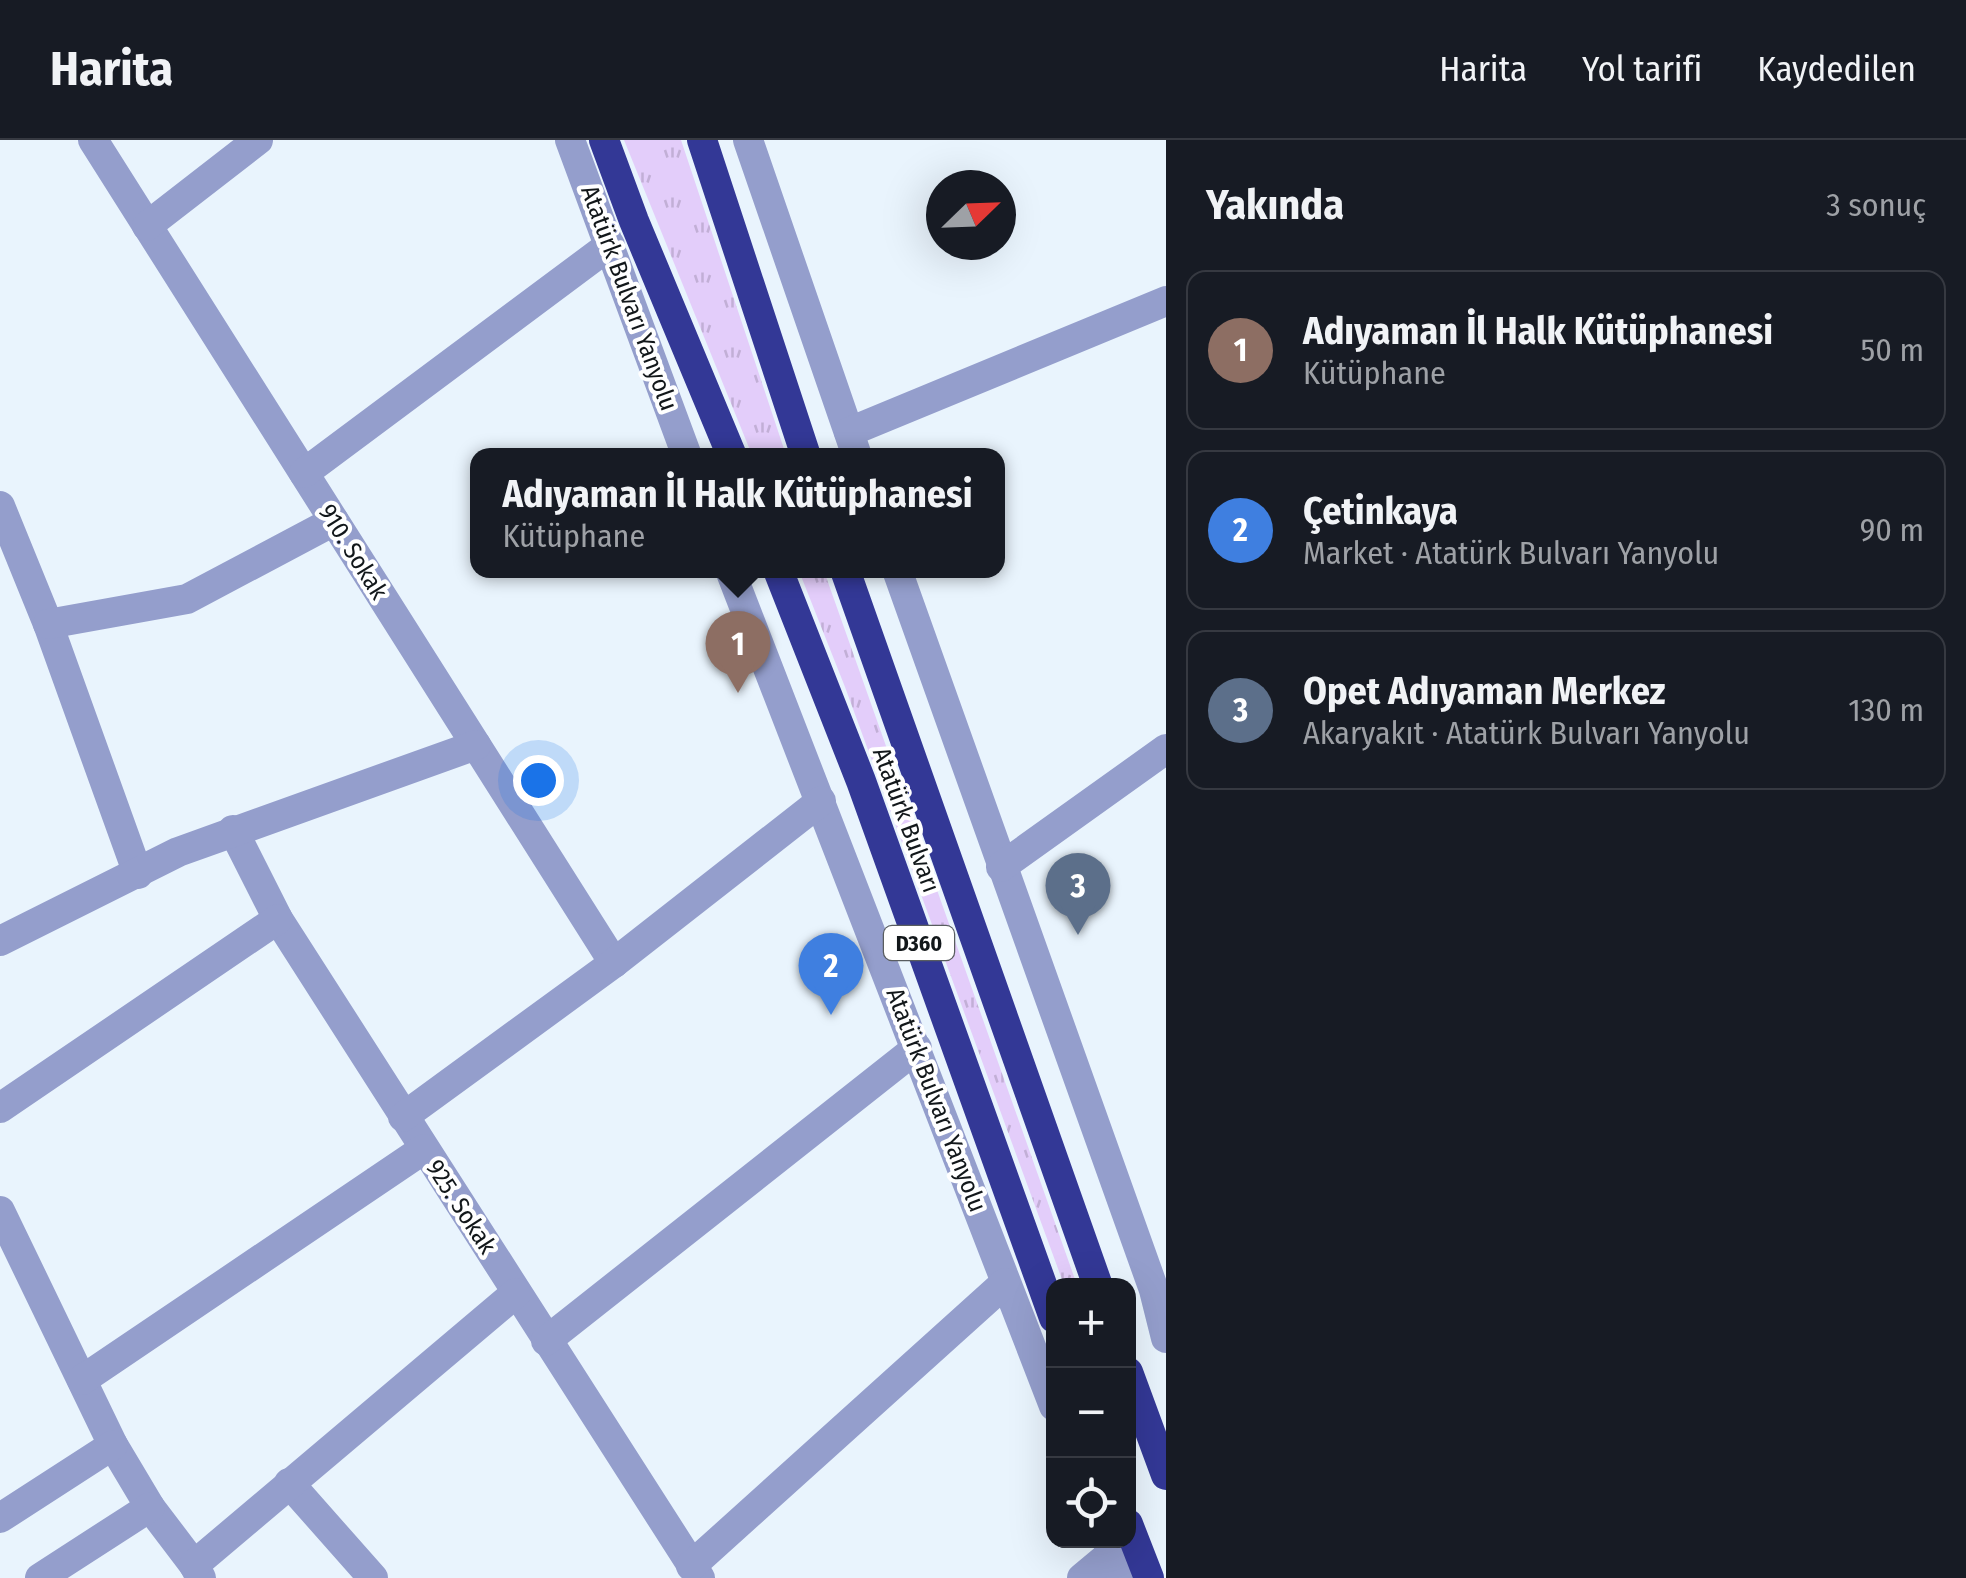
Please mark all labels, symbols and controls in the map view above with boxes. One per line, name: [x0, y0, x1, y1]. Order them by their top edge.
text: Harita: [50, 40, 173, 98]
text: Harita: [1439, 48, 1527, 90]
text: Yol tarifi: [1582, 48, 1702, 90]
text: Kaydedilen: [1757, 48, 1916, 90]
north arrow: [926, 170, 1016, 260]
text: Yakında: [1206, 180, 1344, 230]
street label: Atatürk Bulvarı Yanyolu: [574, 181, 684, 415]
text: 3 sonuç: [1826, 186, 1926, 224]
text: Adıyaman İl Halk Kütüphanesi: [1303, 308, 1773, 354]
text: 1: [1234, 331, 1247, 369]
text: 50 m: [1861, 331, 1924, 369]
text: Kütüphane: [1303, 354, 1446, 392]
popup: [470, 448, 1005, 578]
text: Adıyaman İl Halk Kütüphanesi: [502, 471, 973, 517]
text: Çetinkaya: [1303, 488, 1458, 534]
street label: 910. Sokak: [312, 499, 394, 605]
text: 2: [1233, 511, 1248, 549]
text: 90 m: [1860, 511, 1924, 549]
text: Kütüphane: [502, 517, 645, 555]
text: Market · Atatürk Bulvarı Yanyolu: [1303, 534, 1719, 572]
pin: 1: [706, 610, 770, 693]
text: Opet Adıyaman Merkez: [1303, 668, 1665, 714]
text: 3: [1233, 691, 1248, 729]
text: 130 m: [1848, 691, 1924, 729]
text: Akaryakıt · Atatürk Bulvarı Yanyolu: [1303, 714, 1750, 752]
street label: Atatürk Bulvarı: [866, 743, 946, 897]
your location: [513, 755, 564, 806]
pin: 3: [1046, 852, 1110, 935]
road number: D360: [884, 926, 954, 960]
pin: 2: [798, 932, 864, 1015]
street label: Atatürk Bulvarı Yanyolu: [879, 984, 993, 1216]
street label: 925. Sokak: [420, 1154, 503, 1260]
map controls: [1046, 1278, 1136, 1548]
button: +: [1046, 1278, 1136, 1368]
button: −: [1046, 1368, 1136, 1458]
button: locate: [1046, 1458, 1136, 1548]

